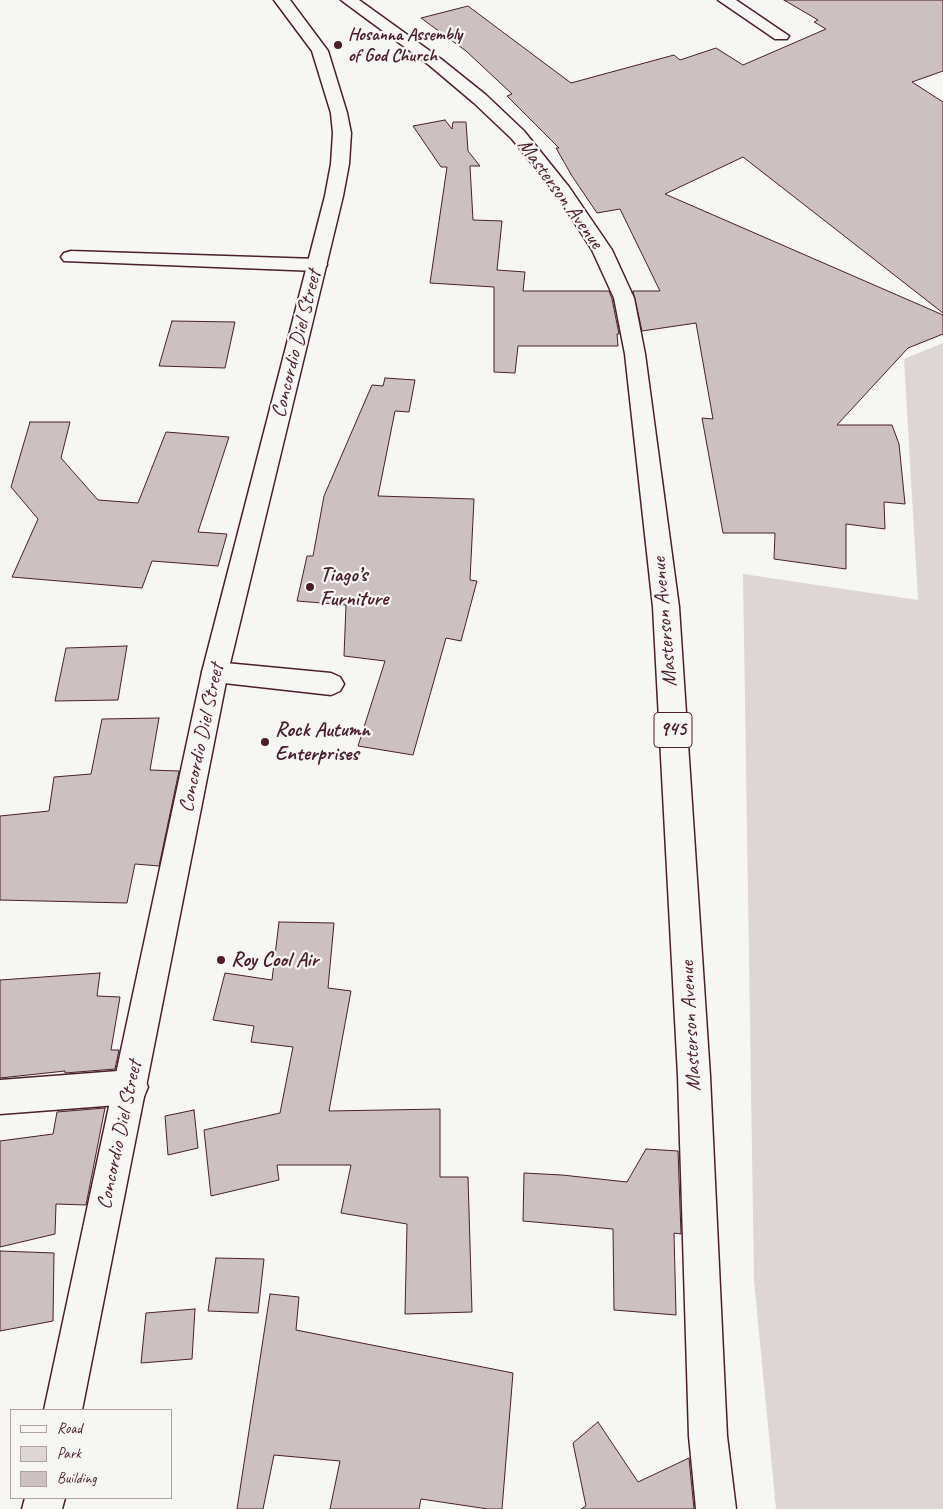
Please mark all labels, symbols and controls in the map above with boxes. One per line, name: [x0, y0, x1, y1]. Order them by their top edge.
place label: Hosanna Assembly of God Church: [348, 24, 462, 66]
marker: Hosanna Assembly of God Church: [332, 39, 344, 51]
street label: Masterson Avenue: [512, 134, 608, 254]
street label: Concordio Diel Street: [266, 268, 328, 420]
street label: Masterson Avenue: [647, 556, 683, 688]
place label: Tiago’s Furniture: [320, 562, 388, 612]
marker: Tiago’s Furniture: [304, 581, 316, 593]
street label: Concordio Diel Street: [174, 661, 230, 815]
road number: 945: [654, 712, 692, 748]
place label: Rock Autumn Enterprises: [275, 717, 370, 767]
marker: Rock Autumn Enterprises: [259, 736, 271, 748]
place label: Roy Cool Air: [231, 947, 318, 973]
marker: Roy Cool Air: [215, 954, 227, 966]
street label: Masterson Avenue: [675, 960, 707, 1092]
street label: Concordio Diel Street: [92, 1058, 148, 1212]
legend: [10, 1409, 172, 1499]
text: Road: [57, 1419, 82, 1438]
text: Park: [57, 1444, 81, 1463]
text: Building: [57, 1469, 96, 1488]

